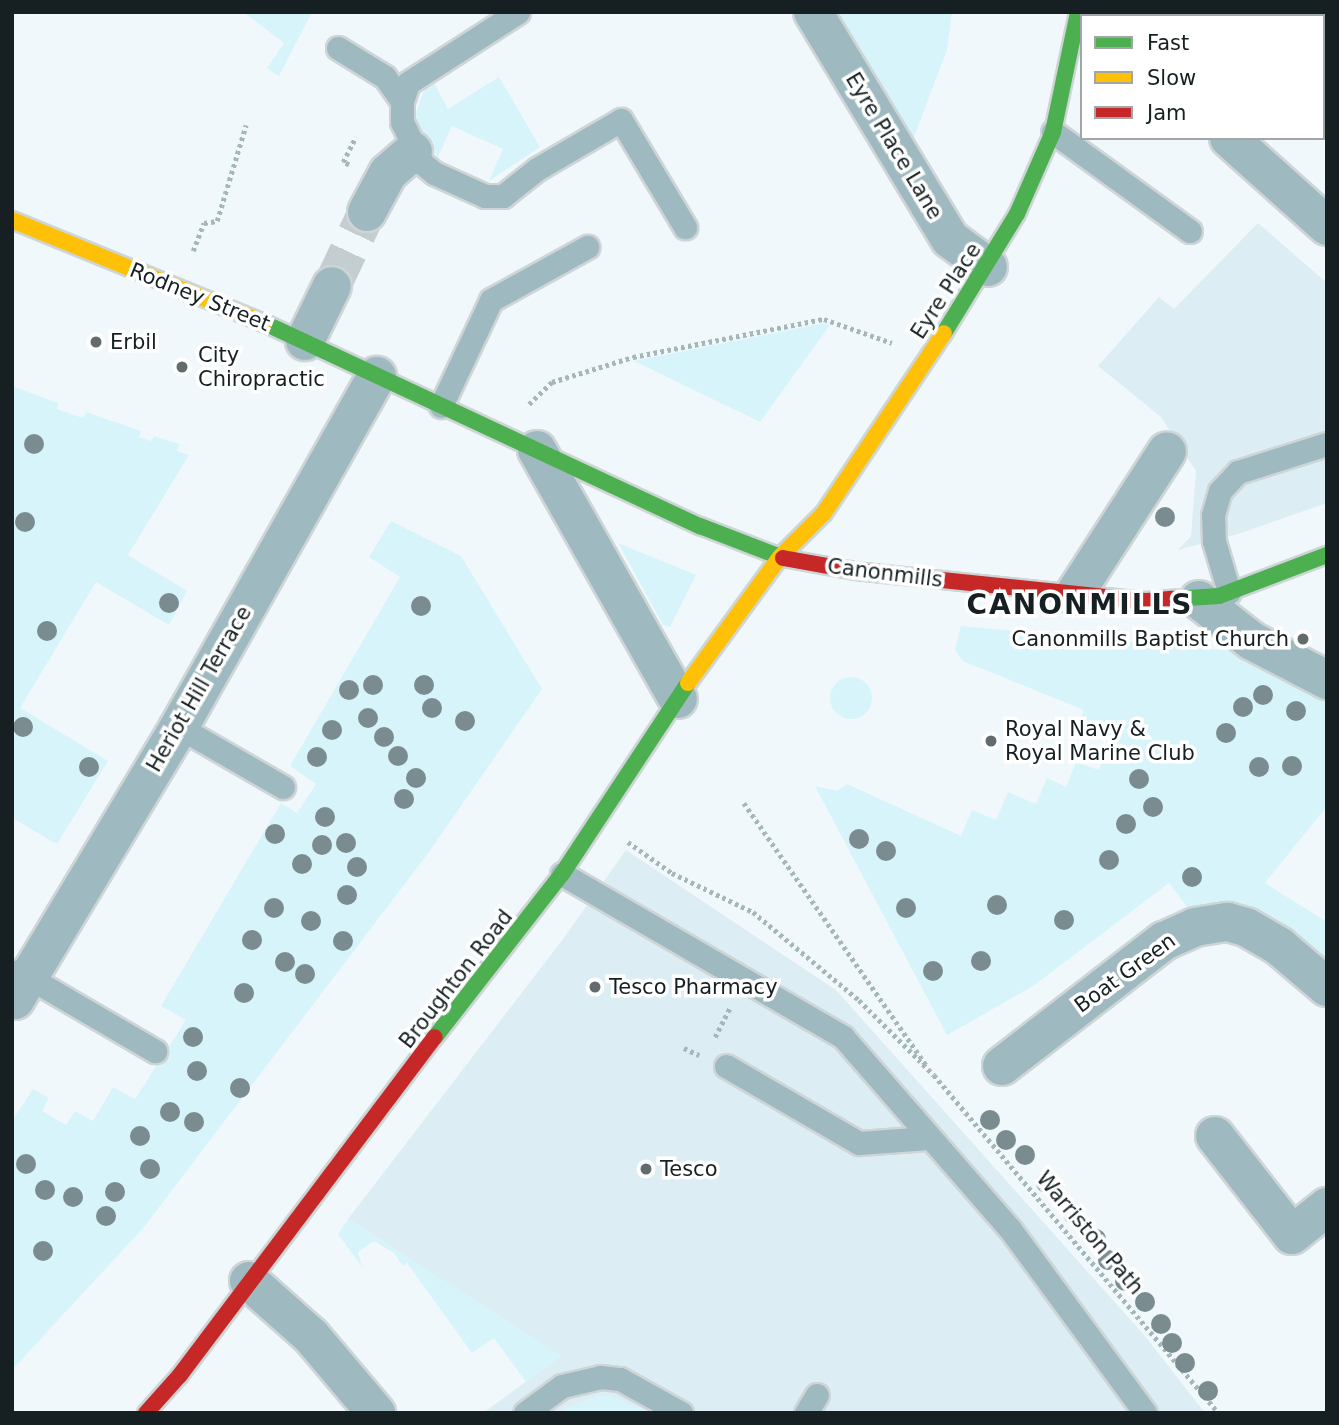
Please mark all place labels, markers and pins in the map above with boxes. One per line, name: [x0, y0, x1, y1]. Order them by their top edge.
place label: Erbil: [110, 329, 157, 355]
marker: Erbil: [88, 334, 104, 350]
place label: City Chiropractic: [198, 342, 325, 392]
marker: City Chiropractic: [172, 357, 192, 377]
place label: Canonmills Baptist Church: [1012, 626, 1289, 652]
marker: Canonmills Baptist Church: [1295, 631, 1311, 647]
place label: Royal Navy & Royal Marine Club: [1005, 716, 1195, 766]
marker: Royal Navy & Royal Marine Club: [983, 733, 999, 749]
place label: Tesco Pharmacy: [609, 974, 778, 1000]
marker: Tesco Pharmacy: [587, 979, 603, 995]
place label: Tesco: [660, 1156, 718, 1182]
marker: Tesco: [638, 1161, 654, 1177]

